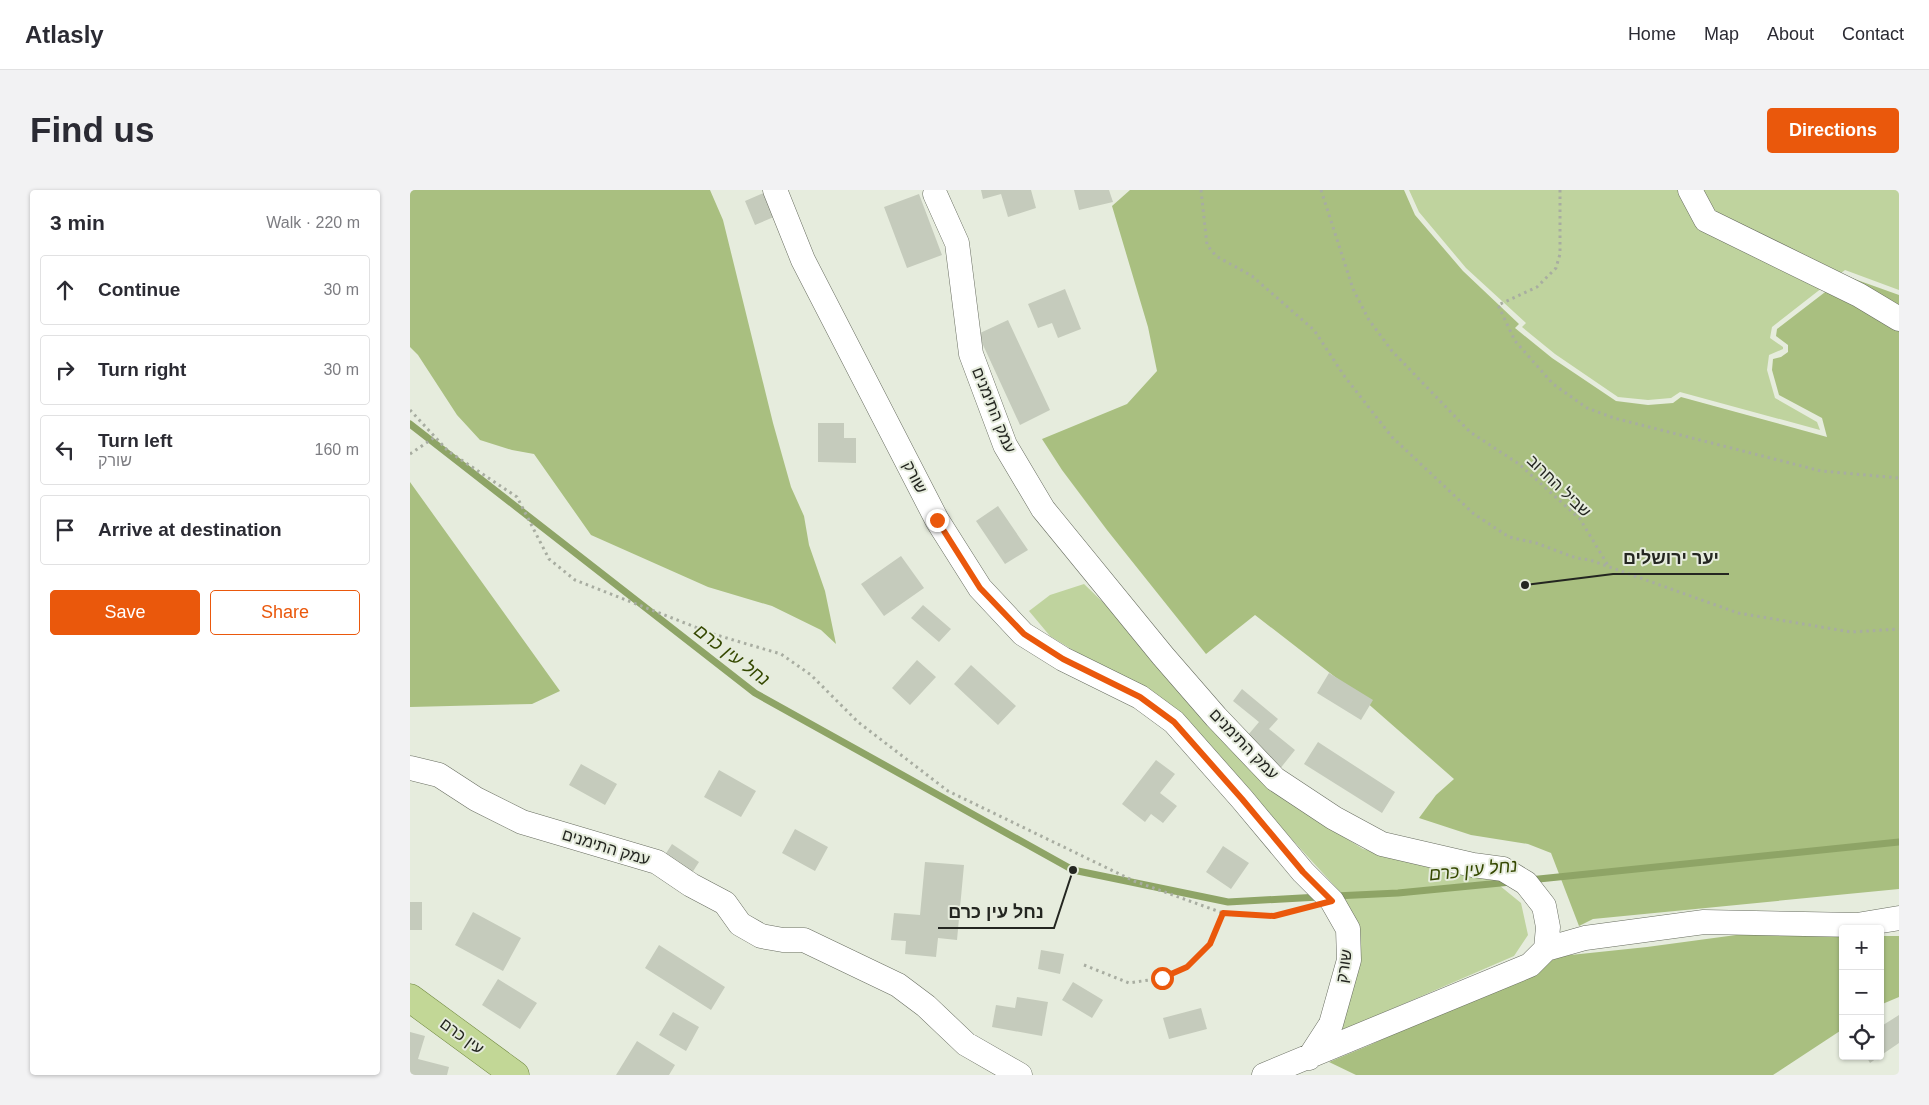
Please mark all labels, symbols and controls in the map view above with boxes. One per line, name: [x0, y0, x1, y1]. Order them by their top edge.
text: Atlasly: [25, 21, 104, 48]
text: Home: [1628, 24, 1676, 44]
text: Map: [1704, 24, 1739, 44]
text: About: [1767, 24, 1814, 44]
text: Contact: [1842, 24, 1904, 44]
button: Directions: [1767, 108, 1899, 153]
text: Find us: [30, 110, 154, 149]
text: 3 min: [50, 211, 105, 234]
text: Walk · 220 m: [266, 214, 360, 231]
icon: ahead: [51, 276, 79, 304]
text: Continue: [98, 279, 180, 300]
text: 30 m: [323, 281, 359, 298]
icon: right: [51, 356, 79, 384]
text: Turn right: [98, 359, 186, 380]
text: 30 m: [323, 361, 359, 378]
street label: עמק התימנים: [969, 365, 1019, 455]
text: Turn left: [98, 430, 173, 451]
icon: left: [51, 436, 79, 464]
text: 160 m: [315, 441, 359, 458]
text: שורק: [98, 452, 132, 469]
street label: שביל החרוב: [1524, 452, 1594, 520]
street label: שורק: [900, 458, 930, 496]
route end: [926, 509, 949, 532]
icon: arrive: [51, 516, 79, 544]
text: Arrive at destination: [98, 519, 282, 540]
callout: יער ירושלים: [1613, 541, 1729, 574]
text: יער ירושלים: [1623, 548, 1719, 568]
button: Save: [50, 590, 200, 635]
button: Share: [210, 590, 360, 635]
water label: נחל עין כרם: [690, 620, 774, 690]
street label: עמק התימנים: [1206, 705, 1282, 783]
street label: עמק התימנים: [560, 826, 652, 868]
water label: נחל עין כרם: [1428, 855, 1518, 885]
callout: נחל עין כרם: [938, 895, 1054, 928]
text: נחל עין כרם: [948, 902, 1044, 922]
map controls: [1839, 925, 1884, 1060]
button: +: [1839, 925, 1884, 970]
street label: שורק: [1333, 948, 1355, 984]
route start: [1151, 967, 1174, 990]
button: −: [1839, 970, 1884, 1015]
street label: עין כרם: [437, 1015, 487, 1057]
button: locate: [1839, 1015, 1884, 1060]

